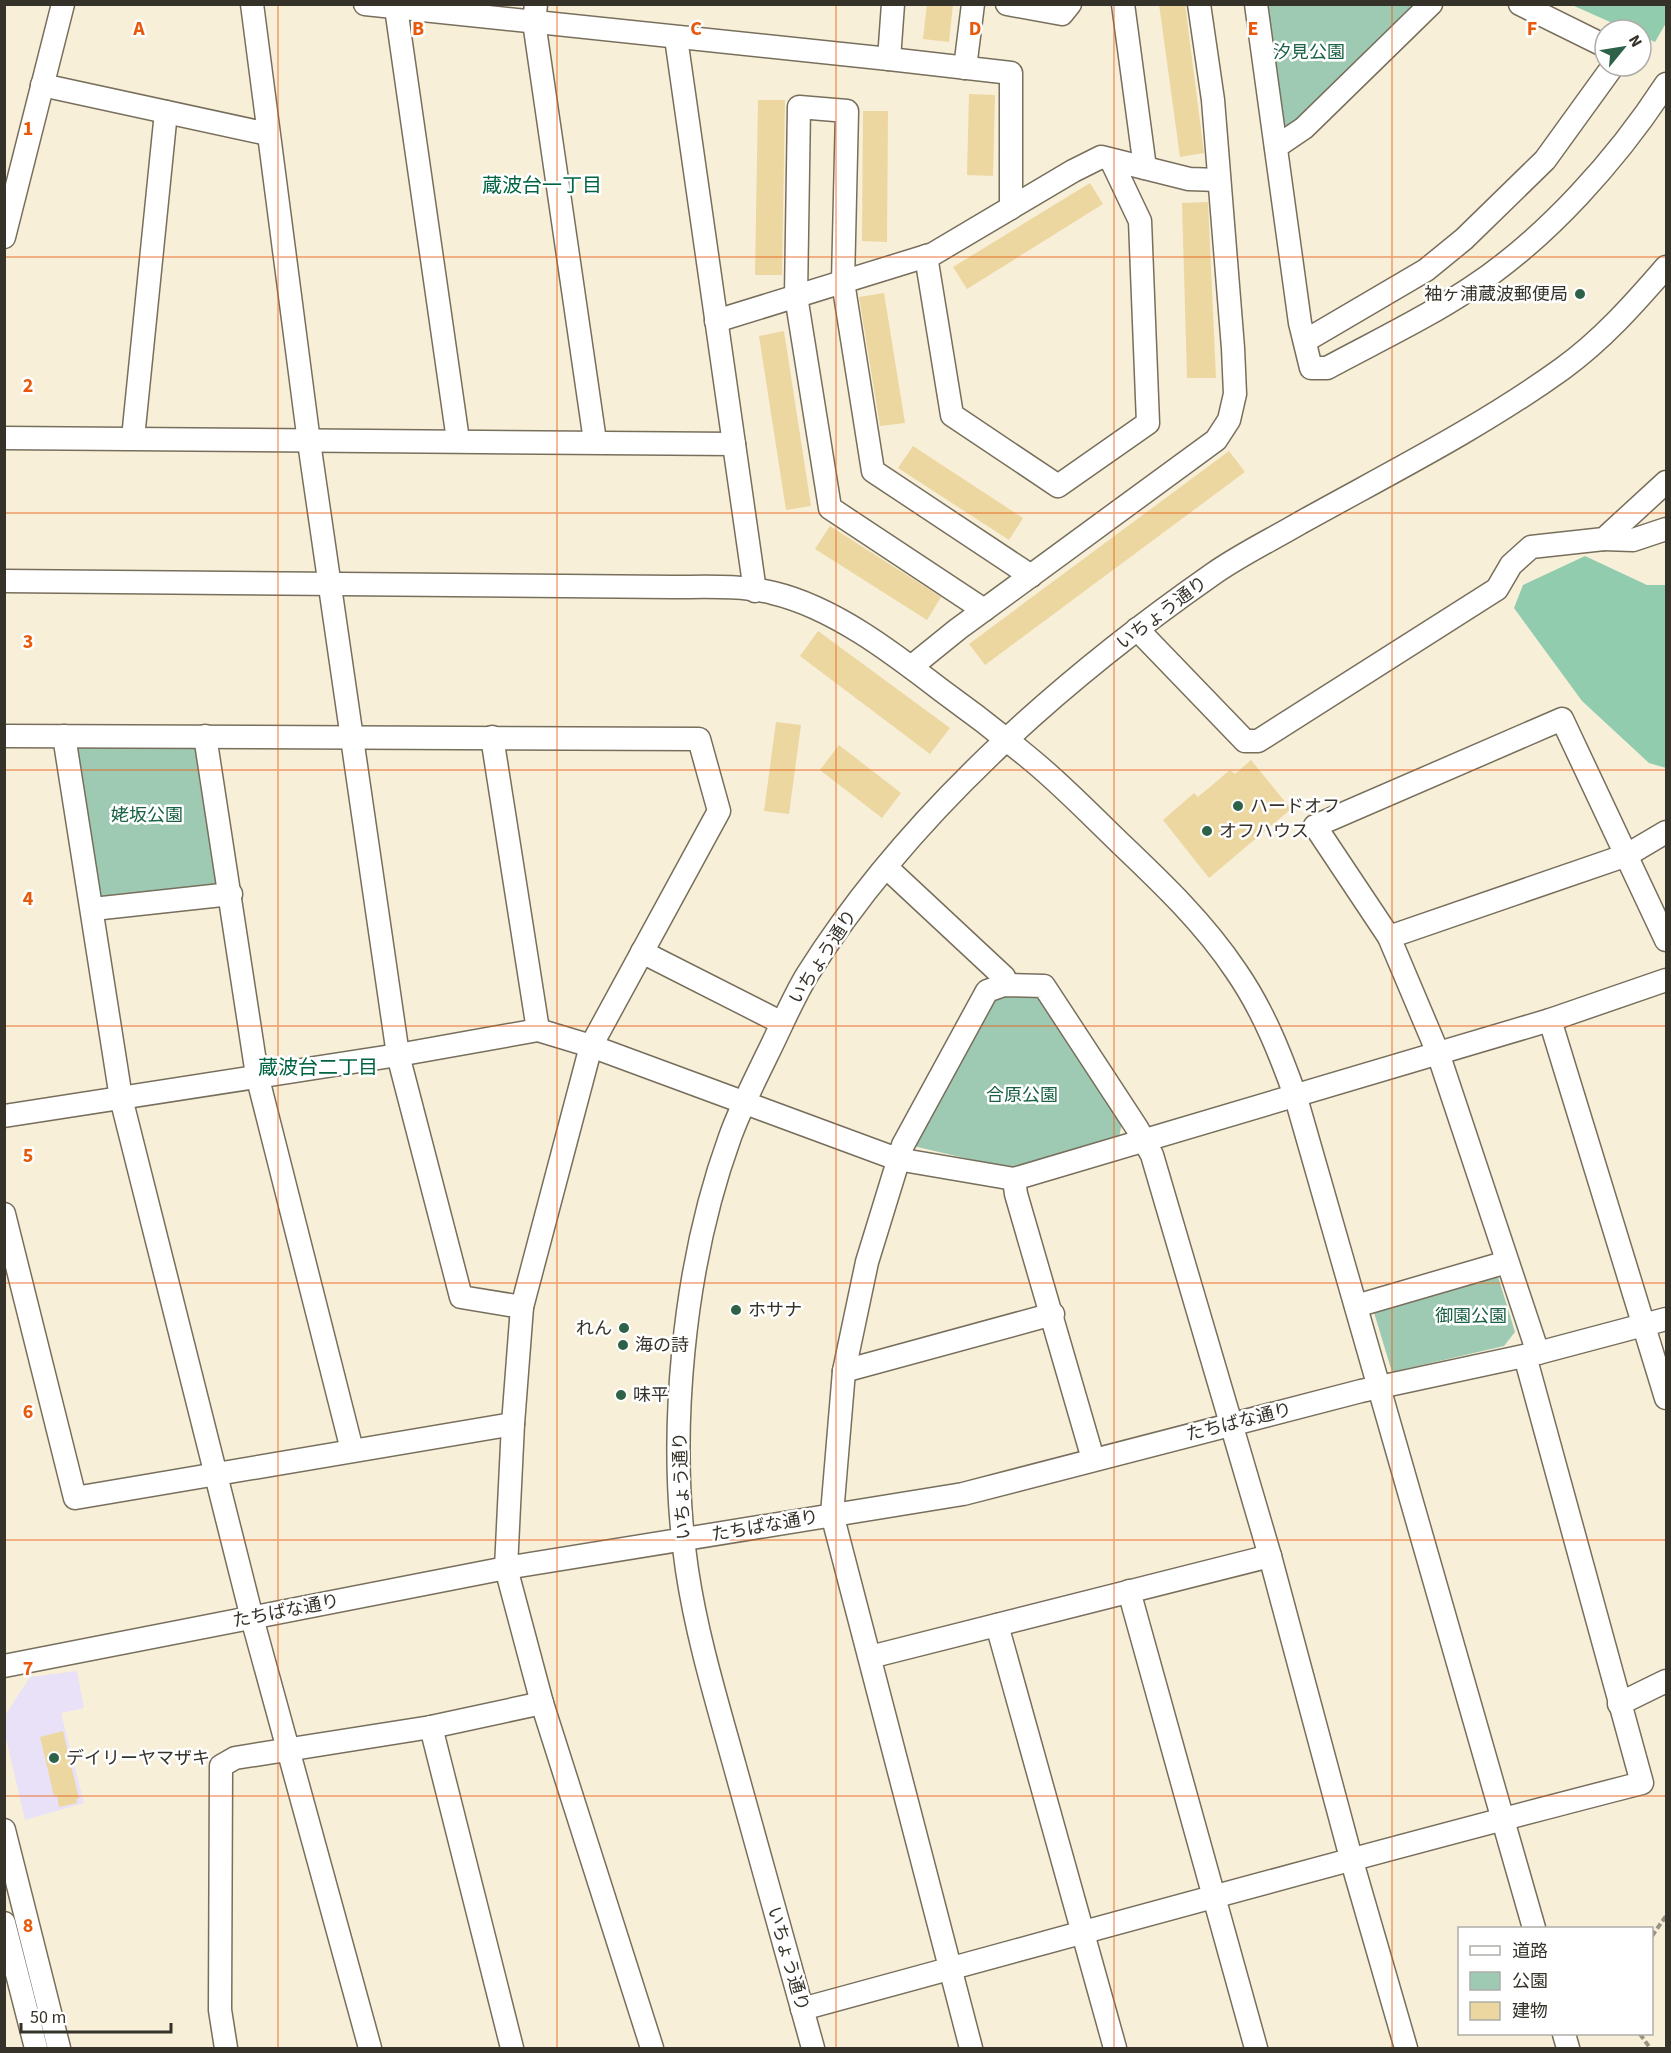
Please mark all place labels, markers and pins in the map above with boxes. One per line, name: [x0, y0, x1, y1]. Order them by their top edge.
place label: 袖ヶ浦蔵波郵便局: [1424, 282, 1568, 307]
marker: 袖ヶ浦蔵波郵便局: [1573, 287, 1587, 301]
place label: ハードオフ: [1250, 794, 1340, 819]
marker: ハードオフ: [1231, 799, 1245, 813]
place label: オフハウス: [1219, 819, 1309, 844]
marker: オフハウス: [1200, 824, 1214, 838]
place label: ホサナ: [748, 1298, 802, 1323]
marker: ホサナ: [729, 1303, 743, 1317]
place label: れん: [576, 1316, 612, 1341]
marker: れん: [617, 1321, 631, 1335]
place label: 海の詩: [635, 1333, 689, 1358]
marker: 海の詩: [616, 1338, 630, 1352]
place label: 味平: [633, 1383, 669, 1408]
marker: 味平: [614, 1388, 628, 1402]
place label: デイリーヤマザキ: [66, 1746, 210, 1771]
marker: デイリーヤマザキ: [47, 1751, 61, 1765]

